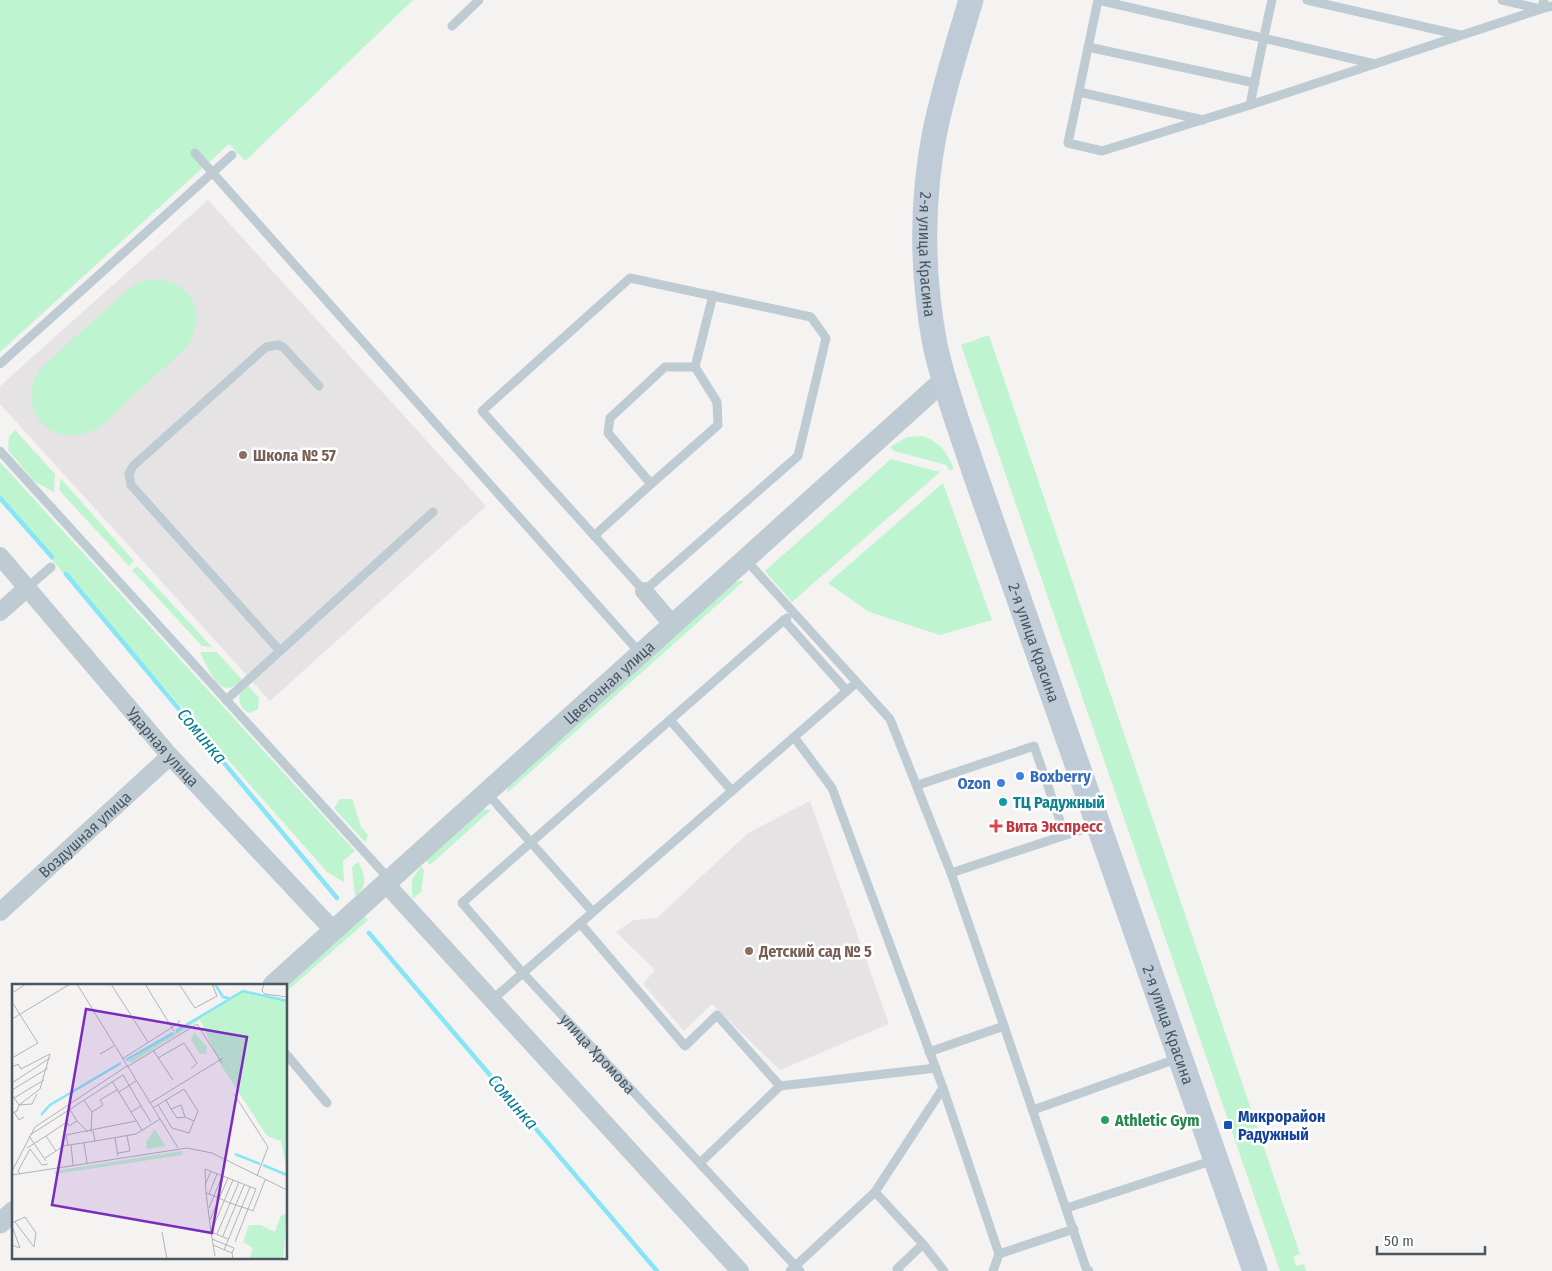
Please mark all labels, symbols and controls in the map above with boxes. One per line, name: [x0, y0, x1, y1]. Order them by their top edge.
street label: 2-я улица Красина: [915, 191, 940, 318]
place label: Школа № 57: [253, 446, 336, 465]
marker: Школа № 57: [237, 449, 249, 461]
street label: 2-я улица Красина: [1005, 580, 1064, 705]
street label: Цветочная улица: [559, 636, 658, 728]
street label: Ударная улица: [122, 702, 203, 791]
water label: Соминка: [172, 704, 232, 768]
place label: Boxberry: [1030, 767, 1091, 786]
marker: Boxberry: [1014, 770, 1026, 782]
place label: Ozon: [958, 774, 991, 793]
marker: Ozon: [995, 777, 1007, 789]
street label: Воздушная улица: [35, 787, 135, 881]
place label: ТЦ Радужный: [1013, 793, 1105, 812]
marker: ТЦ Радужный: [997, 796, 1009, 808]
place label: Вита Экспресс: [1006, 817, 1103, 836]
marker: Вита Экспресс: [990, 820, 1002, 832]
place label: Детский сад № 5: [758, 942, 872, 961]
marker: Детский сад № 5: [743, 945, 755, 957]
street label: 2-я улица Красина: [1139, 963, 1198, 1087]
inset map: [12, 984, 288, 1258]
street label: улица Хромова: [556, 1010, 640, 1098]
water label: Соминка: [483, 1070, 543, 1134]
place label: Микрорайон Радужный: [1238, 1107, 1325, 1144]
place label: Athletic Gym: [1114, 1111, 1199, 1130]
marker: Athletic Gym: [1099, 1114, 1111, 1126]
marker: Микрорайон Радужный: [1222, 1119, 1234, 1131]
scale bar: [1377, 1224, 1484, 1256]
text: 50 m: [1384, 1232, 1414, 1250]

